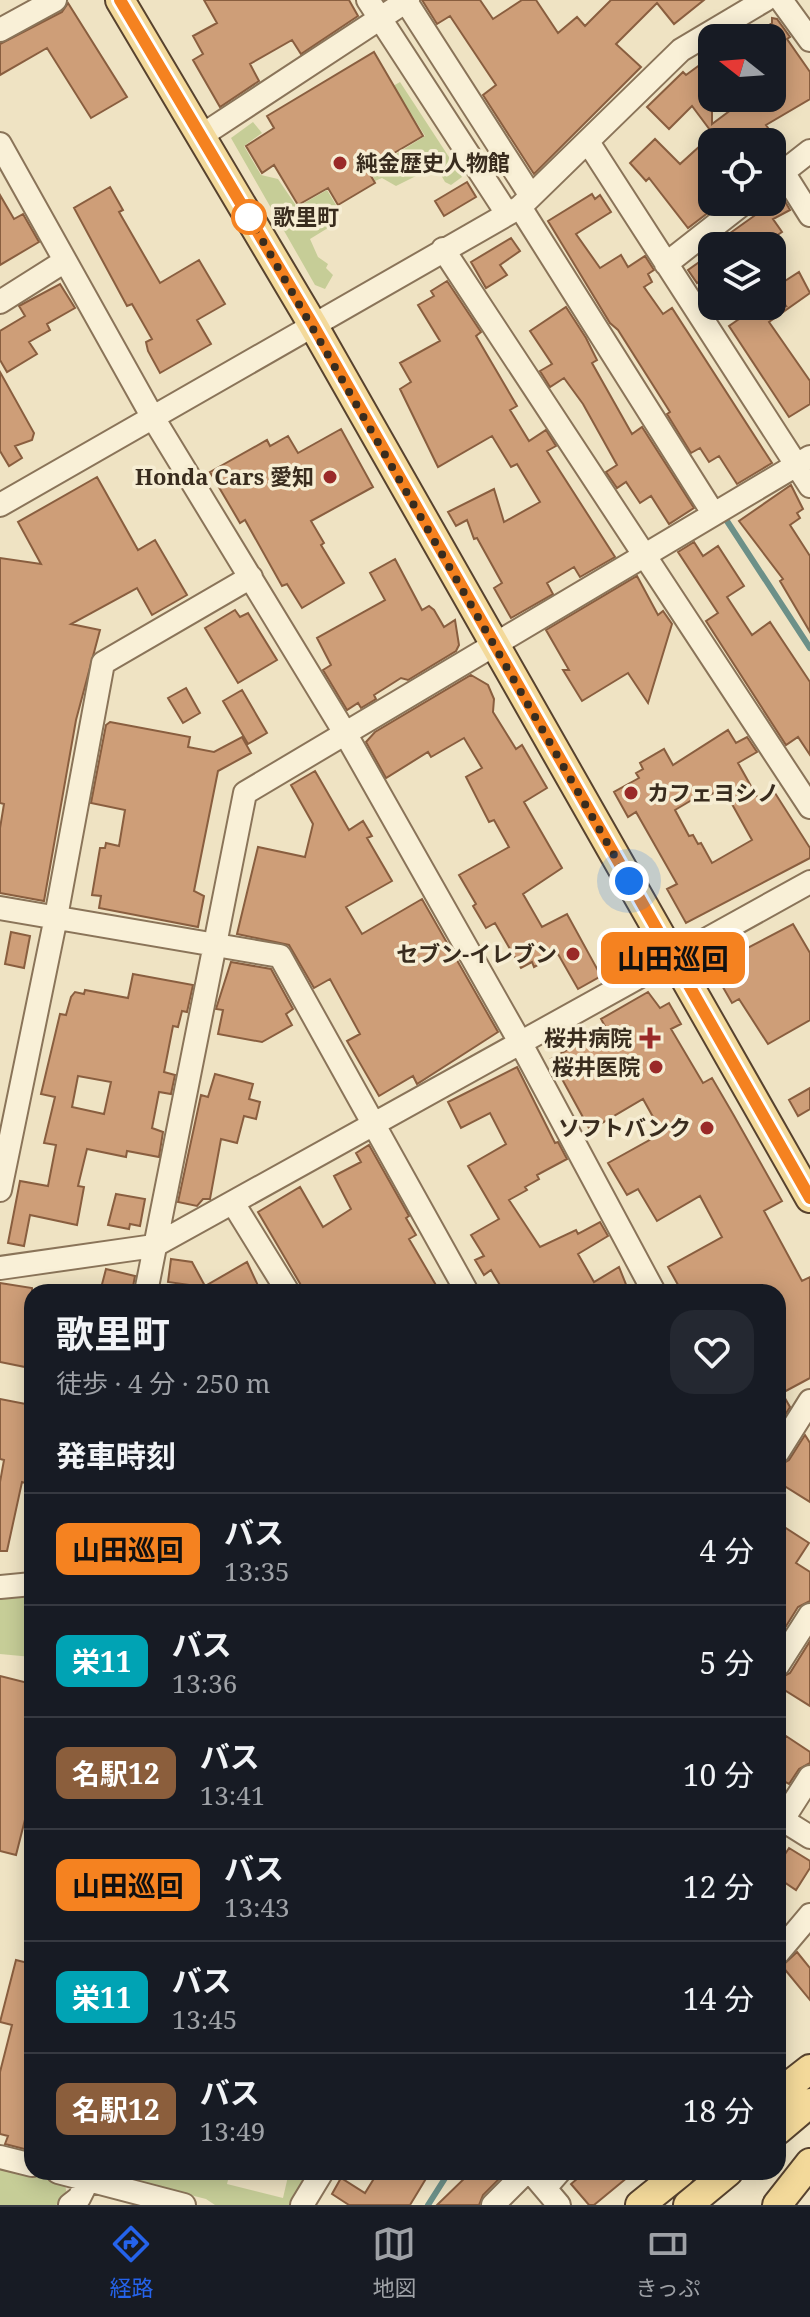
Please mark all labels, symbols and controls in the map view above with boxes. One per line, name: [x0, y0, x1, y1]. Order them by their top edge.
north arrow: [698, 24, 786, 112]
map controls: [698, 24, 786, 320]
button: locate: [698, 128, 786, 216]
place label: 純金歴史人物館: [356, 147, 510, 177]
marker: 純金歴史人物館: [331, 154, 349, 172]
marker: 歌里町: [232, 200, 266, 234]
place label: 歌里町: [273, 201, 339, 231]
button: layers: [698, 232, 786, 320]
place label: Honda Cars 愛知: [135, 461, 314, 491]
marker: Honda Cars 愛知: [321, 468, 339, 486]
place label: カフェヨシノ: [647, 777, 779, 807]
marker: カフェヨシノ: [622, 784, 640, 802]
your location: [609, 861, 649, 901]
line badge: 山田巡回: [617, 932, 729, 984]
place label: セブン-イレブン: [396, 938, 557, 968]
text: 山田巡回: [617, 939, 729, 977]
marker: セブン-イレブン: [564, 945, 582, 963]
place label: 桜井病院: [544, 1022, 632, 1052]
marker: 桜井病院: [639, 1027, 661, 1049]
place label: 桜井医院: [552, 1051, 640, 1081]
marker: 桜井医院: [647, 1058, 665, 1076]
place label: ソフトバンク: [558, 1112, 691, 1142]
marker: ソフトバンク: [698, 1119, 716, 1137]
text: 歌里町: [56, 1307, 170, 1359]
button: heart: [670, 1310, 754, 1394]
text: 徒歩 · 4 分 · 250 m: [56, 1365, 270, 1401]
text: 発車時刻: [56, 1435, 176, 1476]
text: バス: [224, 1512, 284, 1553]
text: 山田巡回: [72, 1530, 184, 1568]
text: 4 分: [699, 1530, 754, 1571]
text: 13:35: [224, 1553, 290, 1589]
text: バス: [172, 1624, 232, 1665]
text: 栄11: [72, 1642, 132, 1680]
text: 5 分: [699, 1642, 754, 1683]
text: 13:36: [172, 1665, 237, 1701]
text: バス: [200, 1736, 260, 1777]
text: 名駅12: [72, 1754, 160, 1792]
text: 10 分: [683, 1754, 754, 1795]
text: 13:41: [200, 1777, 265, 1813]
text: バス: [224, 1848, 284, 1889]
text: 山田巡回: [72, 1866, 184, 1904]
text: 12 分: [683, 1866, 754, 1907]
text: 13:43: [224, 1889, 290, 1925]
text: バス: [172, 1960, 232, 2001]
text: 栄11: [72, 1978, 132, 2016]
text: 14 分: [683, 1978, 754, 2019]
text: 13:45: [172, 2001, 237, 2037]
text: バス: [200, 2072, 260, 2113]
text: 名駅12: [72, 2090, 160, 2128]
text: 18 分: [683, 2090, 754, 2131]
text: 13:49: [200, 2113, 265, 2149]
tab: 経路: [109, 2222, 153, 2302]
tab: 地図: [372, 2222, 416, 2302]
tab: きっぷ: [635, 2222, 701, 2302]

